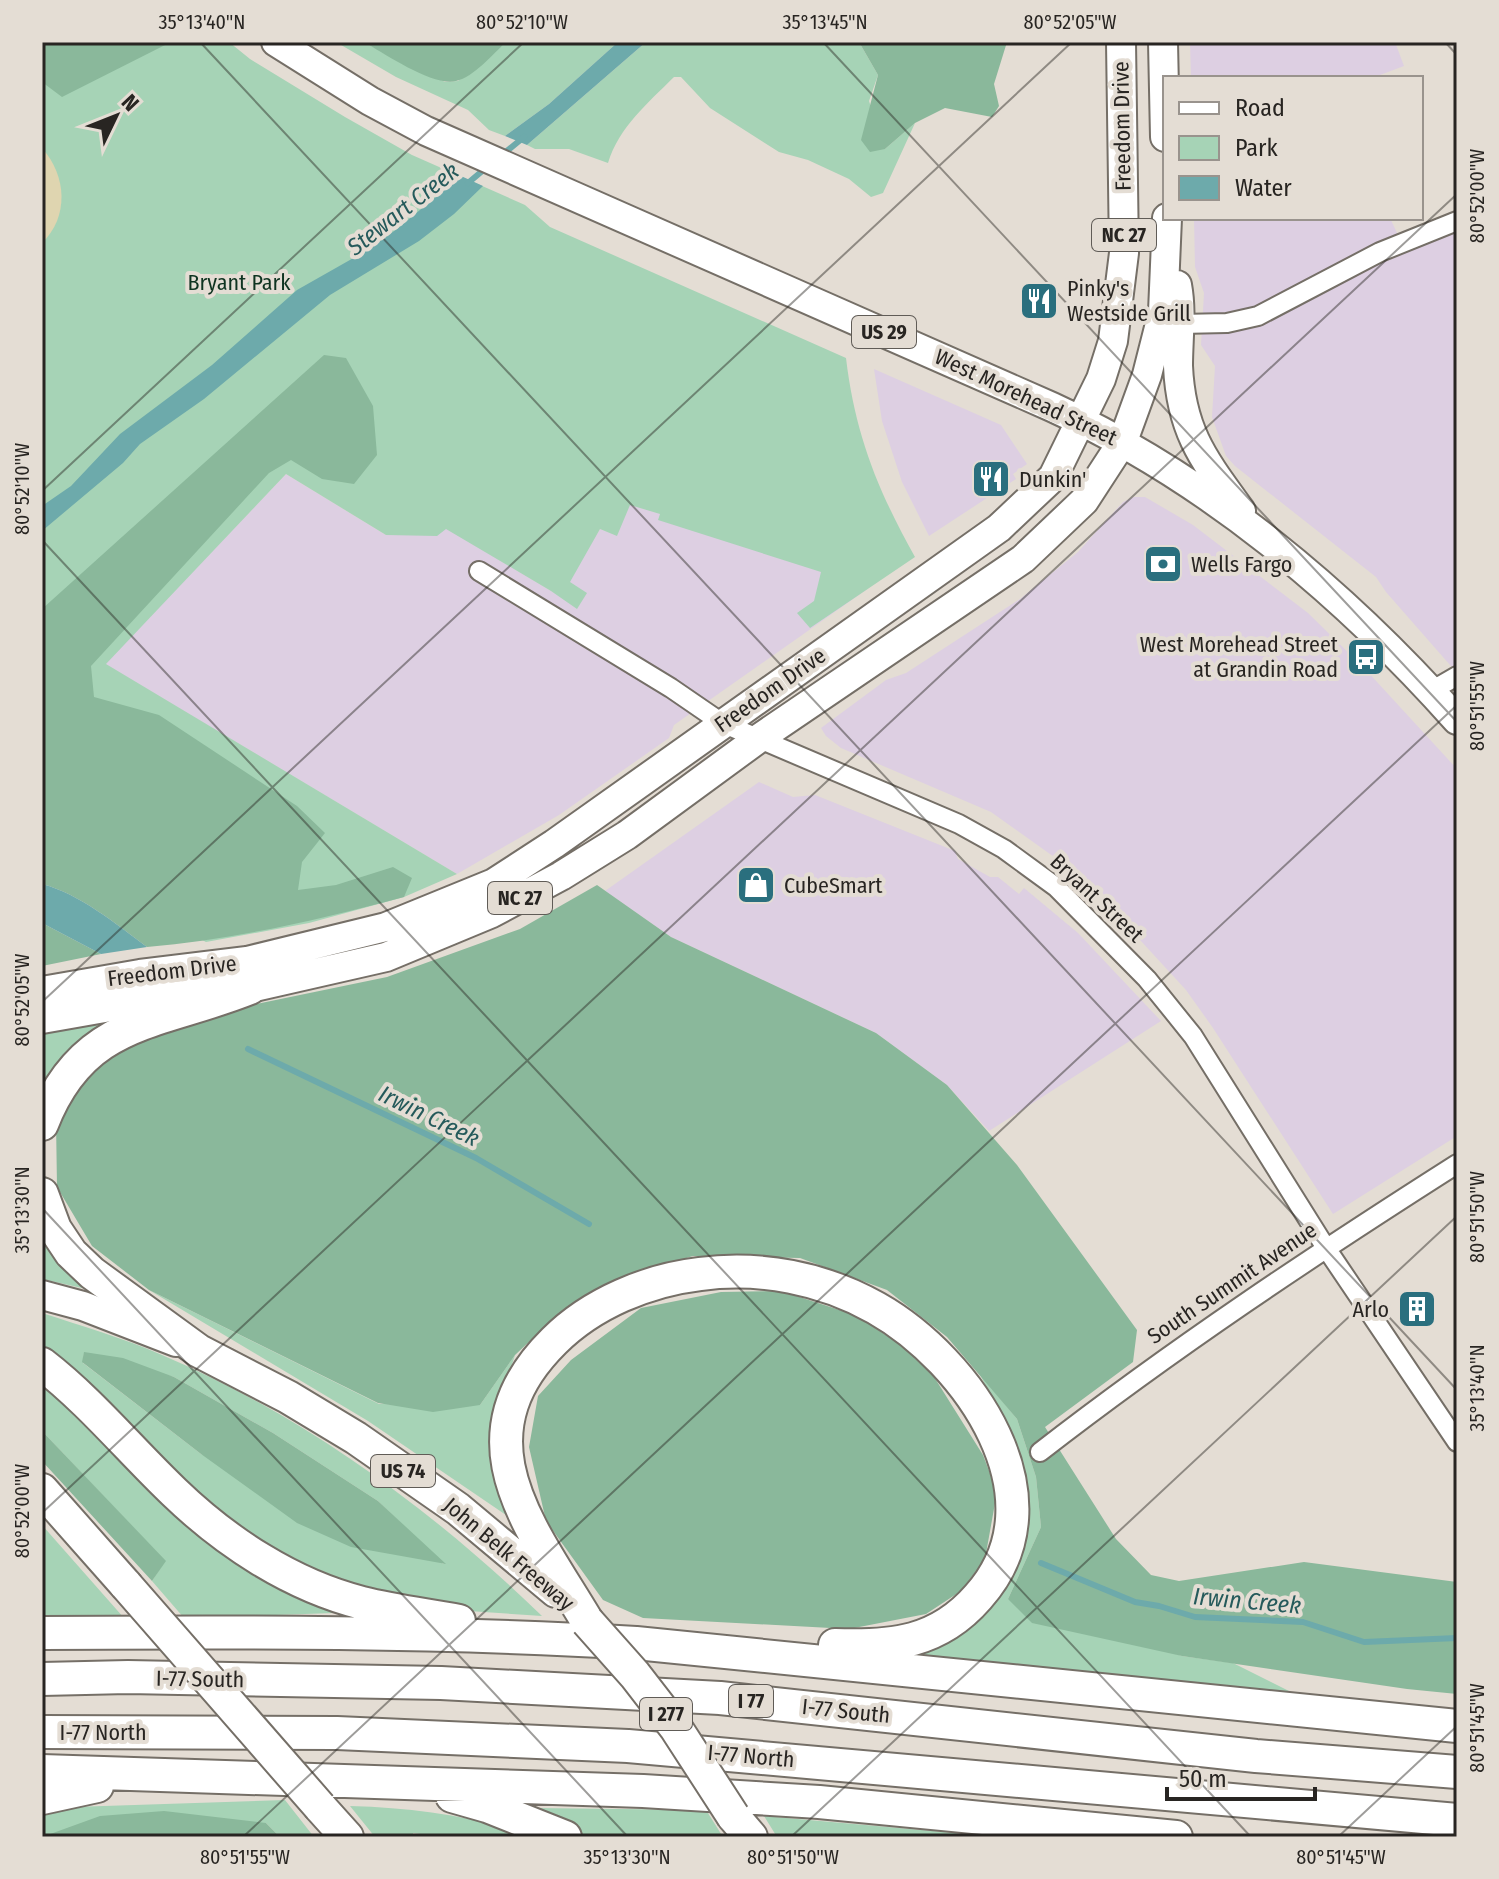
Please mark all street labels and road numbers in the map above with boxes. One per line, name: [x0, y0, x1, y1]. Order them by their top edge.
street label: Freedom Drive: [1107, 61, 1137, 191]
road number: NC 27: [1092, 219, 1156, 251]
road number: US 29: [852, 316, 916, 348]
street label: West Morehead Street: [931, 343, 1122, 451]
street label: Freedom Drive: [709, 642, 831, 738]
street label: Bryant Street: [1045, 848, 1150, 949]
road number: NC 27: [488, 882, 552, 914]
street label: Freedom Drive: [106, 950, 238, 992]
street label: South Summit Avenue: [1142, 1216, 1322, 1350]
road number: US 74: [371, 1455, 435, 1487]
street label: John Belk Freeway: [438, 1492, 580, 1617]
street label: I-77 South: [156, 1665, 244, 1693]
road number: I 77: [729, 1685, 773, 1717]
street label: I-77 South: [801, 1693, 891, 1729]
road number: I 277: [640, 1698, 692, 1730]
street label: I-77 North: [59, 1719, 147, 1746]
street label: I-77 North: [706, 1739, 796, 1773]

